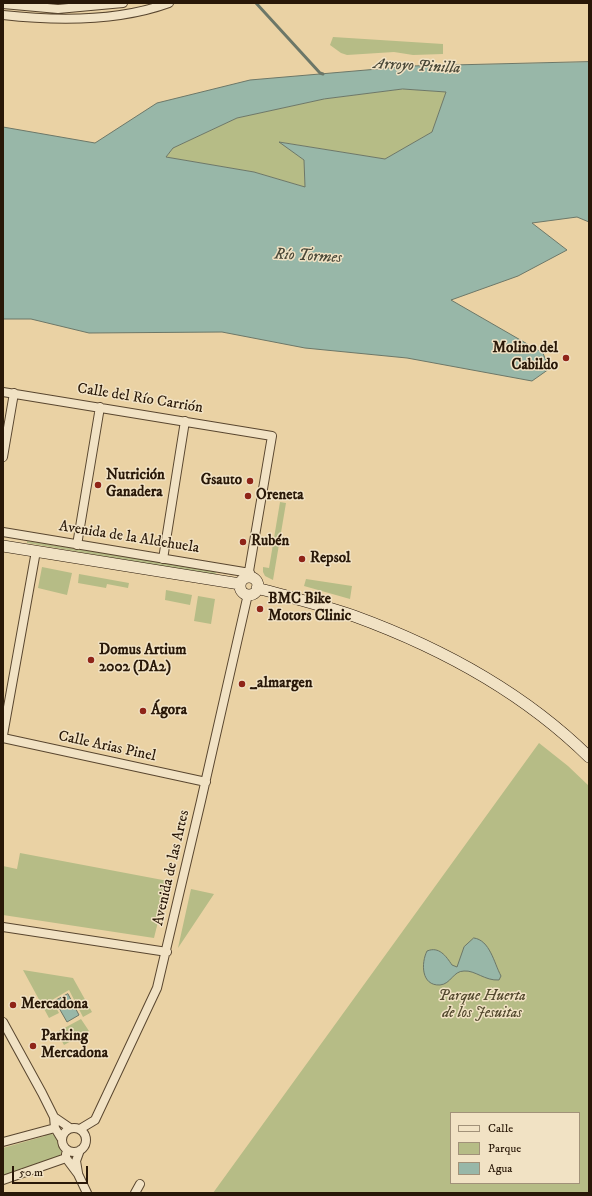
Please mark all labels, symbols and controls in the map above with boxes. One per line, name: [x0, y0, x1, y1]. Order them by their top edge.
water label: Arroyo Pinilla: [373, 55, 461, 79]
water label: Río Tormes: [274, 246, 342, 268]
place label: Molino del Cabildo: [492, 340, 558, 375]
marker: Molino del Cabildo: [561, 353, 571, 363]
street label: Calle del Río Carrión: [76, 380, 204, 418]
place label: Nutrición Ganadera: [106, 467, 165, 502]
place label: Gsauto: [201, 472, 242, 490]
marker: Gsauto: [245, 476, 255, 486]
marker: Nutrición Ganadera: [93, 480, 103, 490]
place label: Oreneta: [256, 487, 304, 505]
marker: Oreneta: [243, 491, 253, 501]
street label: Avenida de la Aldehuela: [58, 518, 200, 558]
place label: Rubén: [251, 533, 289, 551]
marker: Rubén: [238, 537, 248, 547]
place label: Repsol: [310, 550, 350, 568]
marker: Repsol: [297, 554, 307, 564]
place label: BMC Bike Motors Clinic: [268, 591, 351, 626]
marker: BMC Bike Motors Clinic: [255, 604, 265, 614]
place label: Domus Artium 2002 (DA2): [99, 642, 186, 677]
marker: Domus Artium 2002 (DA2): [86, 655, 96, 665]
place label: _almargen: [250, 675, 313, 693]
marker: _almargen: [237, 679, 247, 689]
place label: Ágora: [151, 702, 187, 720]
marker: Ágora: [138, 706, 148, 716]
street label: Calle Arias Pinel: [57, 728, 157, 766]
street label: Avenida de las Artes: [150, 808, 194, 928]
park label: Parque Huerta de los Jesuitas: [438, 988, 526, 1023]
place label: Mercadona: [21, 996, 88, 1014]
marker: Mercadona: [8, 1000, 18, 1010]
place label: Parking Mercadona: [41, 1028, 108, 1063]
marker: Parking Mercadona: [28, 1041, 38, 1051]
legend: [450, 1112, 580, 1184]
text: Calle: [488, 1121, 513, 1136]
text: Parque: [488, 1141, 521, 1156]
scale bar: [14, 1158, 90, 1184]
text: Agua: [488, 1161, 512, 1176]
text: 50 m: [19, 1165, 43, 1180]

